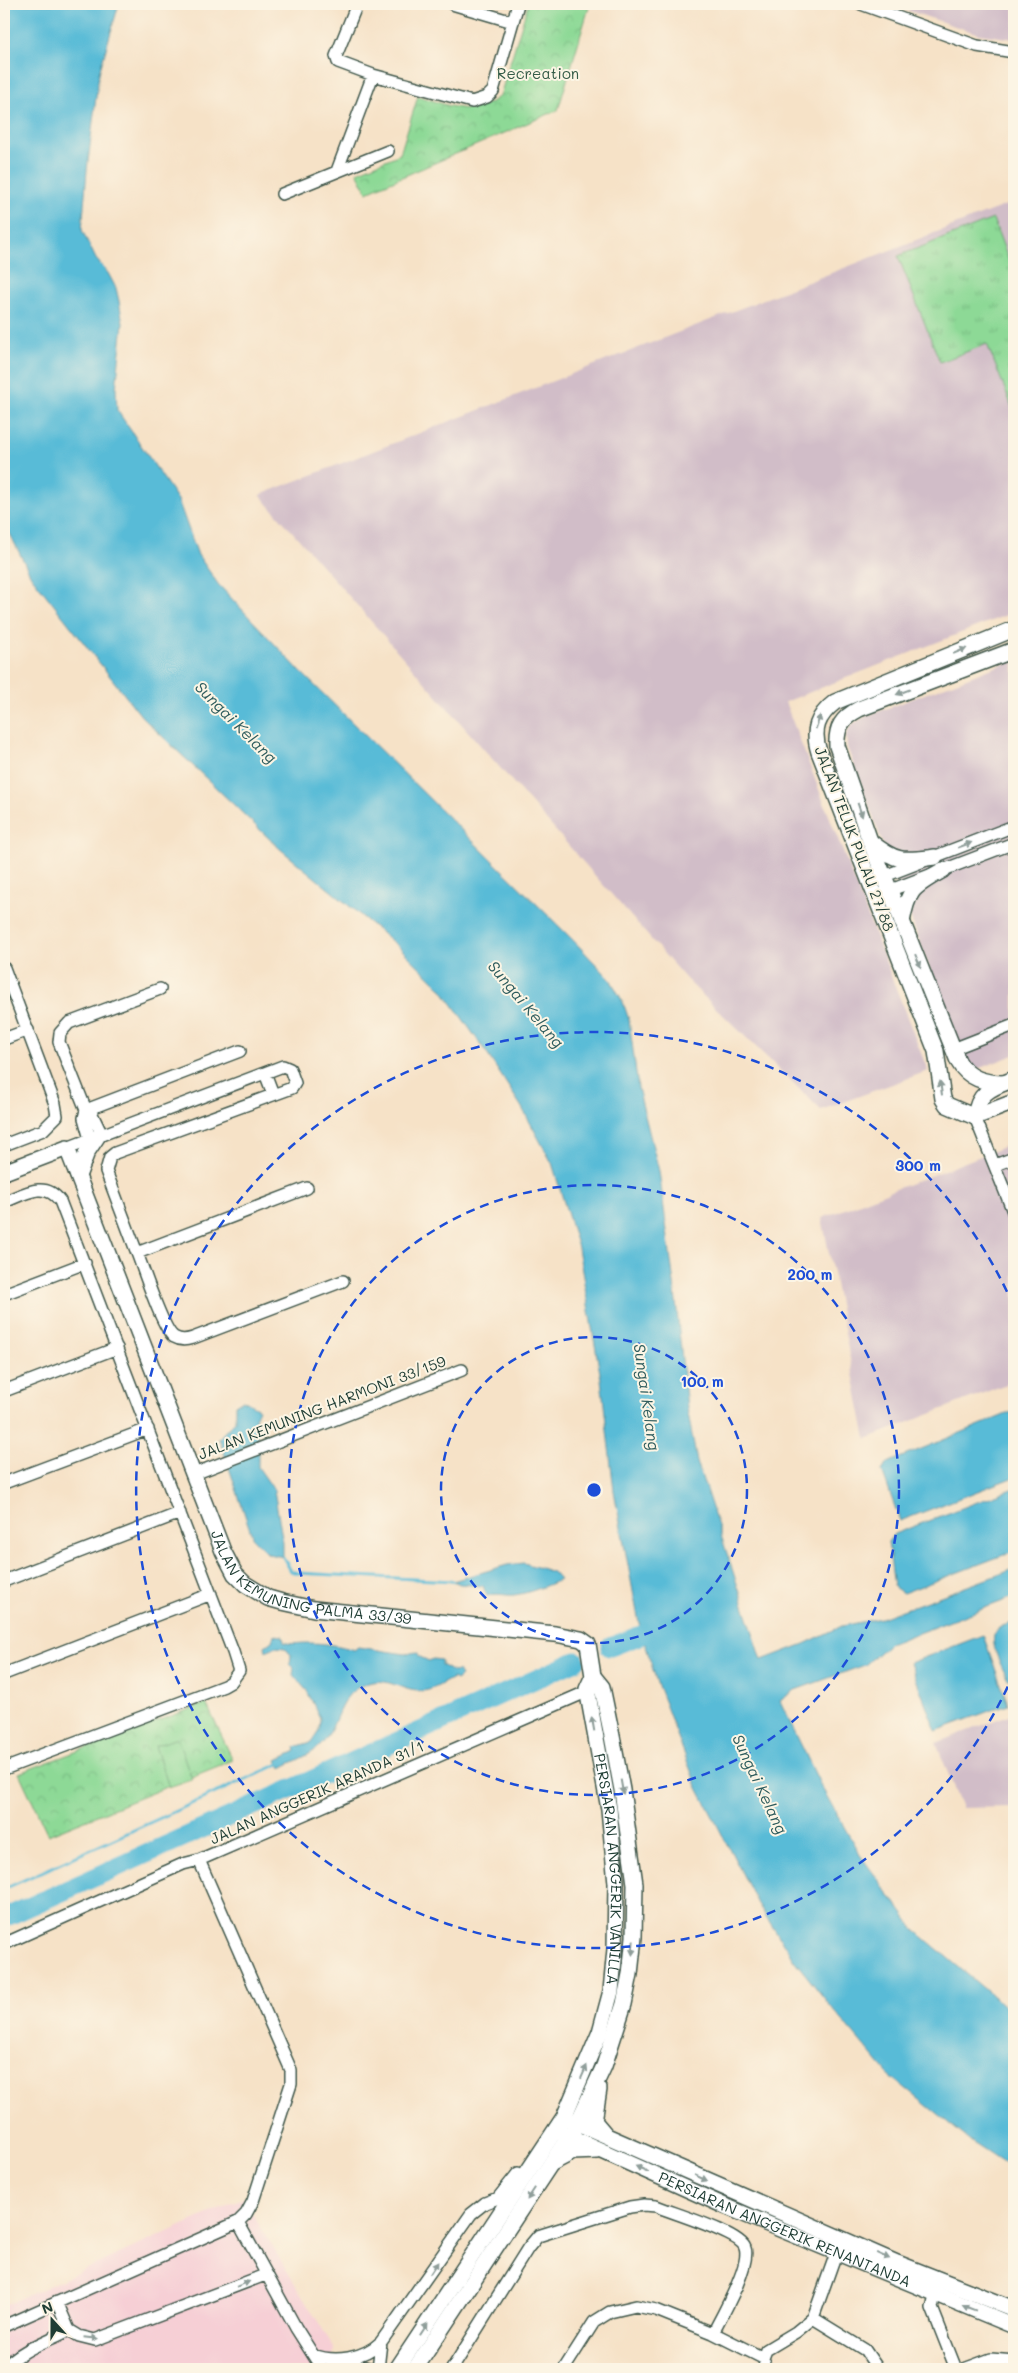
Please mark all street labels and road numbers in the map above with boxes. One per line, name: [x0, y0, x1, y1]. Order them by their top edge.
street label: JALAN TELUK PULAU 27/88: [810, 743, 899, 934]
street label: JALAN KEMUNING HARMONI 33/159: [195, 1350, 448, 1464]
street label: JALAN KEMUNING PALMA 33/39: [207, 1527, 413, 1628]
street label: JALAN ANGGERIK ARANDA 31/1: [206, 1736, 427, 1848]
street label: PERSIARAN ANGGERIK VANILLA: [590, 1752, 627, 1986]
street label: PERSIARAN ANGGERIK RENANTANDA: [656, 2167, 914, 2291]

